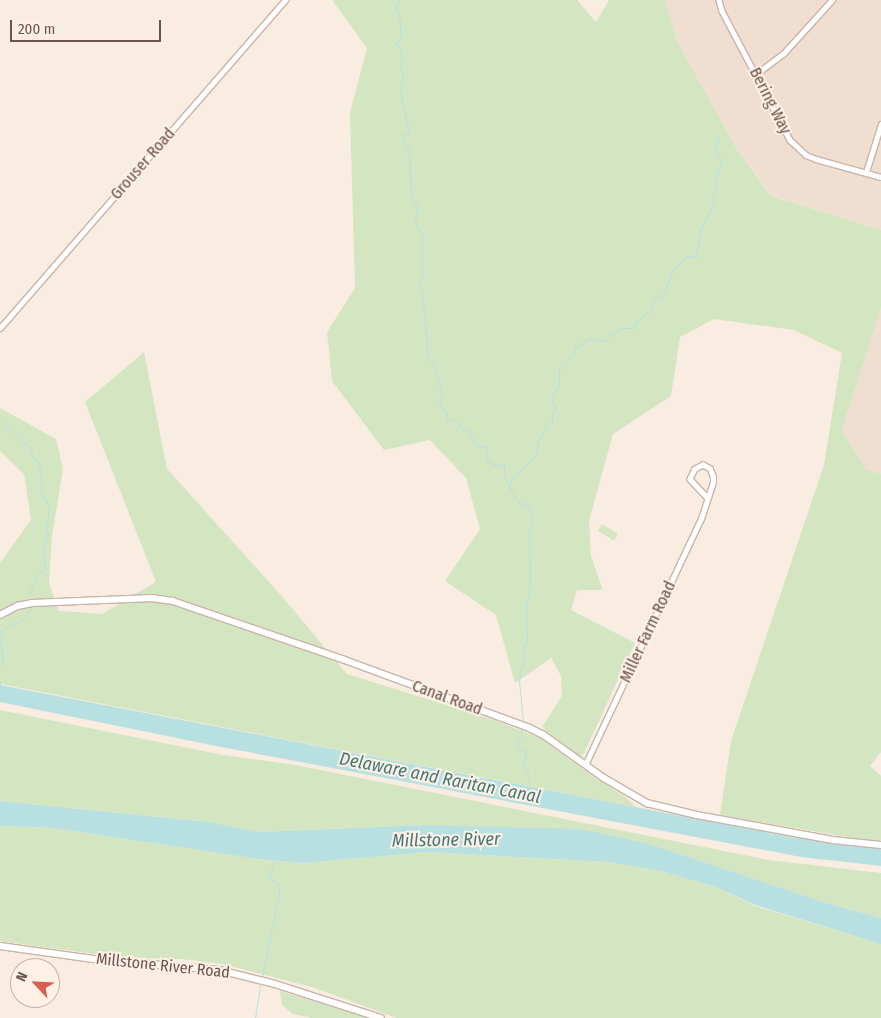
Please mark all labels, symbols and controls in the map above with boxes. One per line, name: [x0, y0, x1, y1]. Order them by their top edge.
scale bar: [12, 10, 164, 42]
text: 200 m: [18, 20, 55, 38]
street label: Bering Way: [745, 64, 795, 138]
street label: Grouser Road: [107, 124, 179, 204]
street label: Miller Farm Road: [616, 578, 680, 686]
street label: Canal Road: [409, 676, 485, 720]
water label: Delaware and Raritan Canal: [338, 748, 542, 808]
water label: Millstone River: [392, 828, 500, 852]
street label: Millstone River Road: [95, 949, 231, 983]
north arrow: [10, 958, 60, 1008]
text: N: [12, 969, 31, 984]

